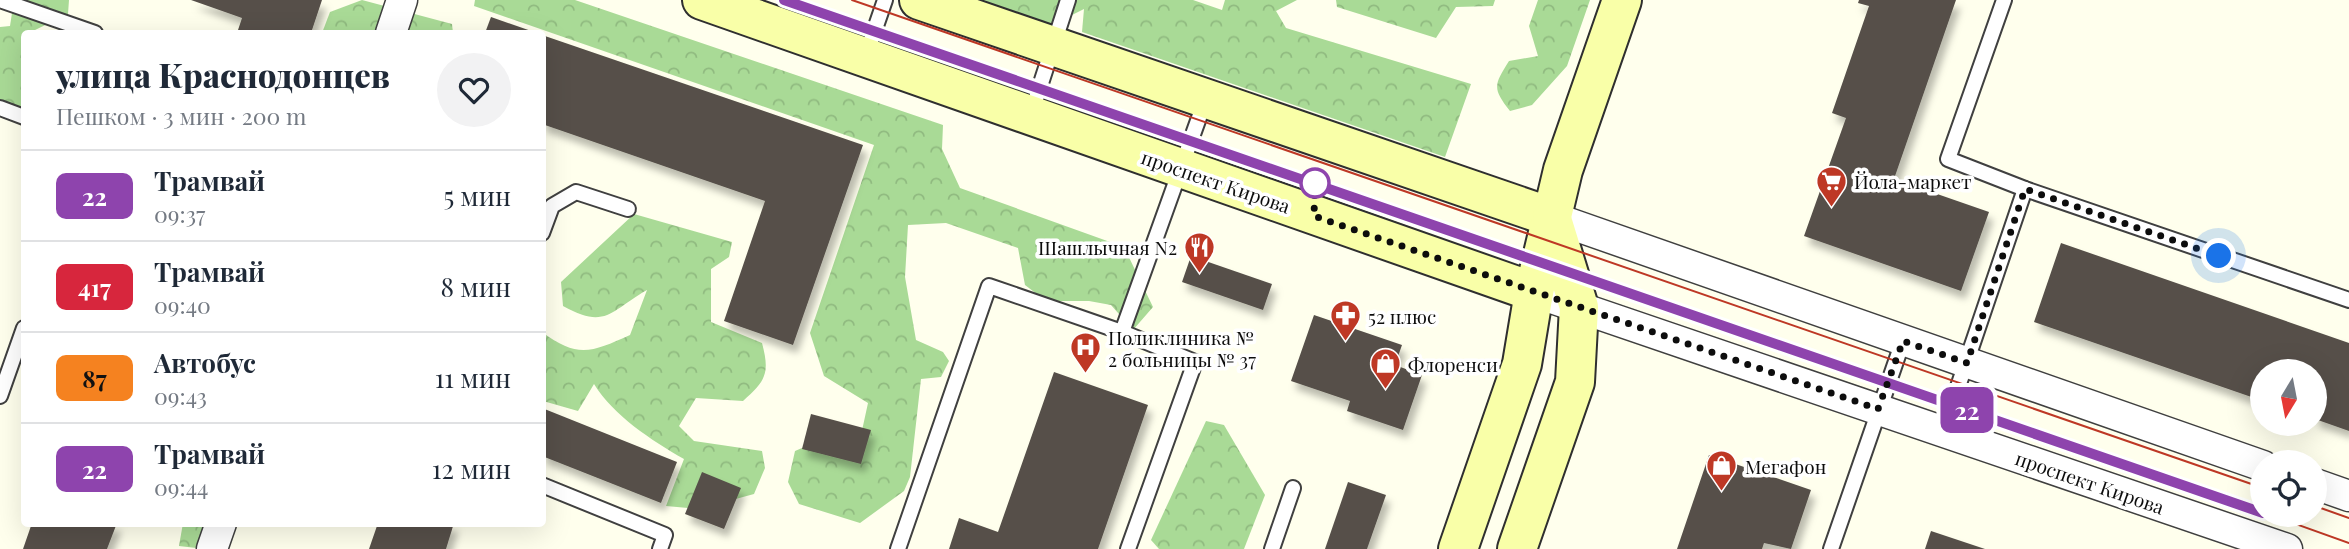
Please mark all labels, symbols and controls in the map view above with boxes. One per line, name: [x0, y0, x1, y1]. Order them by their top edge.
text: улица Краснодонцев: [56, 52, 390, 96]
button: heart: [437, 53, 511, 127]
text: Пешком · 3 мин · 200 m: [56, 100, 307, 131]
street label: проспект Кирова: [1138, 143, 1294, 219]
text: Трамвай: [154, 163, 265, 198]
supermarket icon: Йола-маркет: [1814, 164, 1848, 208]
unlabelled marker: [1300, 168, 1330, 198]
place label: Йола-маркет: [1854, 168, 1972, 194]
text: 5 мин: [443, 178, 511, 213]
text: 22: [82, 180, 107, 212]
text: 09:37: [154, 198, 205, 229]
restaurant icon: Шашлычная N2: [1183, 230, 1217, 274]
place label: Шашлычная N2: [1038, 234, 1177, 260]
your location: [2201, 238, 2236, 273]
text: Трамвай: [154, 254, 265, 289]
text: 8 мин: [440, 269, 511, 304]
text: 417: [78, 271, 111, 303]
text: 09:40: [154, 289, 211, 320]
pharmacy icon: 52 плюс: [1328, 299, 1362, 343]
place label: 52 плюс: [1368, 303, 1436, 329]
place label: Поликлиника № 2 больницы № 37: [1108, 324, 1256, 372]
hospital icon: Поликлиника № 2 больницы № 37: [1068, 331, 1102, 375]
text: Автобус: [154, 345, 256, 380]
shop icon: Флоренси: [1368, 347, 1402, 391]
place label: Флоренси: [1408, 351, 1498, 377]
north arrow: [2250, 359, 2328, 436]
map controls: [2250, 359, 2327, 527]
text: 11 мин: [435, 360, 511, 395]
text: 87: [82, 362, 107, 394]
text: 09:43: [154, 380, 207, 411]
line badge: 22: [1936, 387, 1998, 433]
text: 22: [1954, 394, 1980, 426]
text: Трамвай: [154, 436, 265, 471]
street label: проспект Кирова: [2012, 444, 2168, 520]
shop icon: Мегафон: [1705, 449, 1739, 493]
button: locate: [2250, 450, 2327, 527]
text: 12 мин: [432, 451, 511, 486]
text: 22: [82, 453, 107, 485]
place label: Мегафон: [1745, 453, 1827, 479]
text: 09:44: [154, 471, 208, 502]

